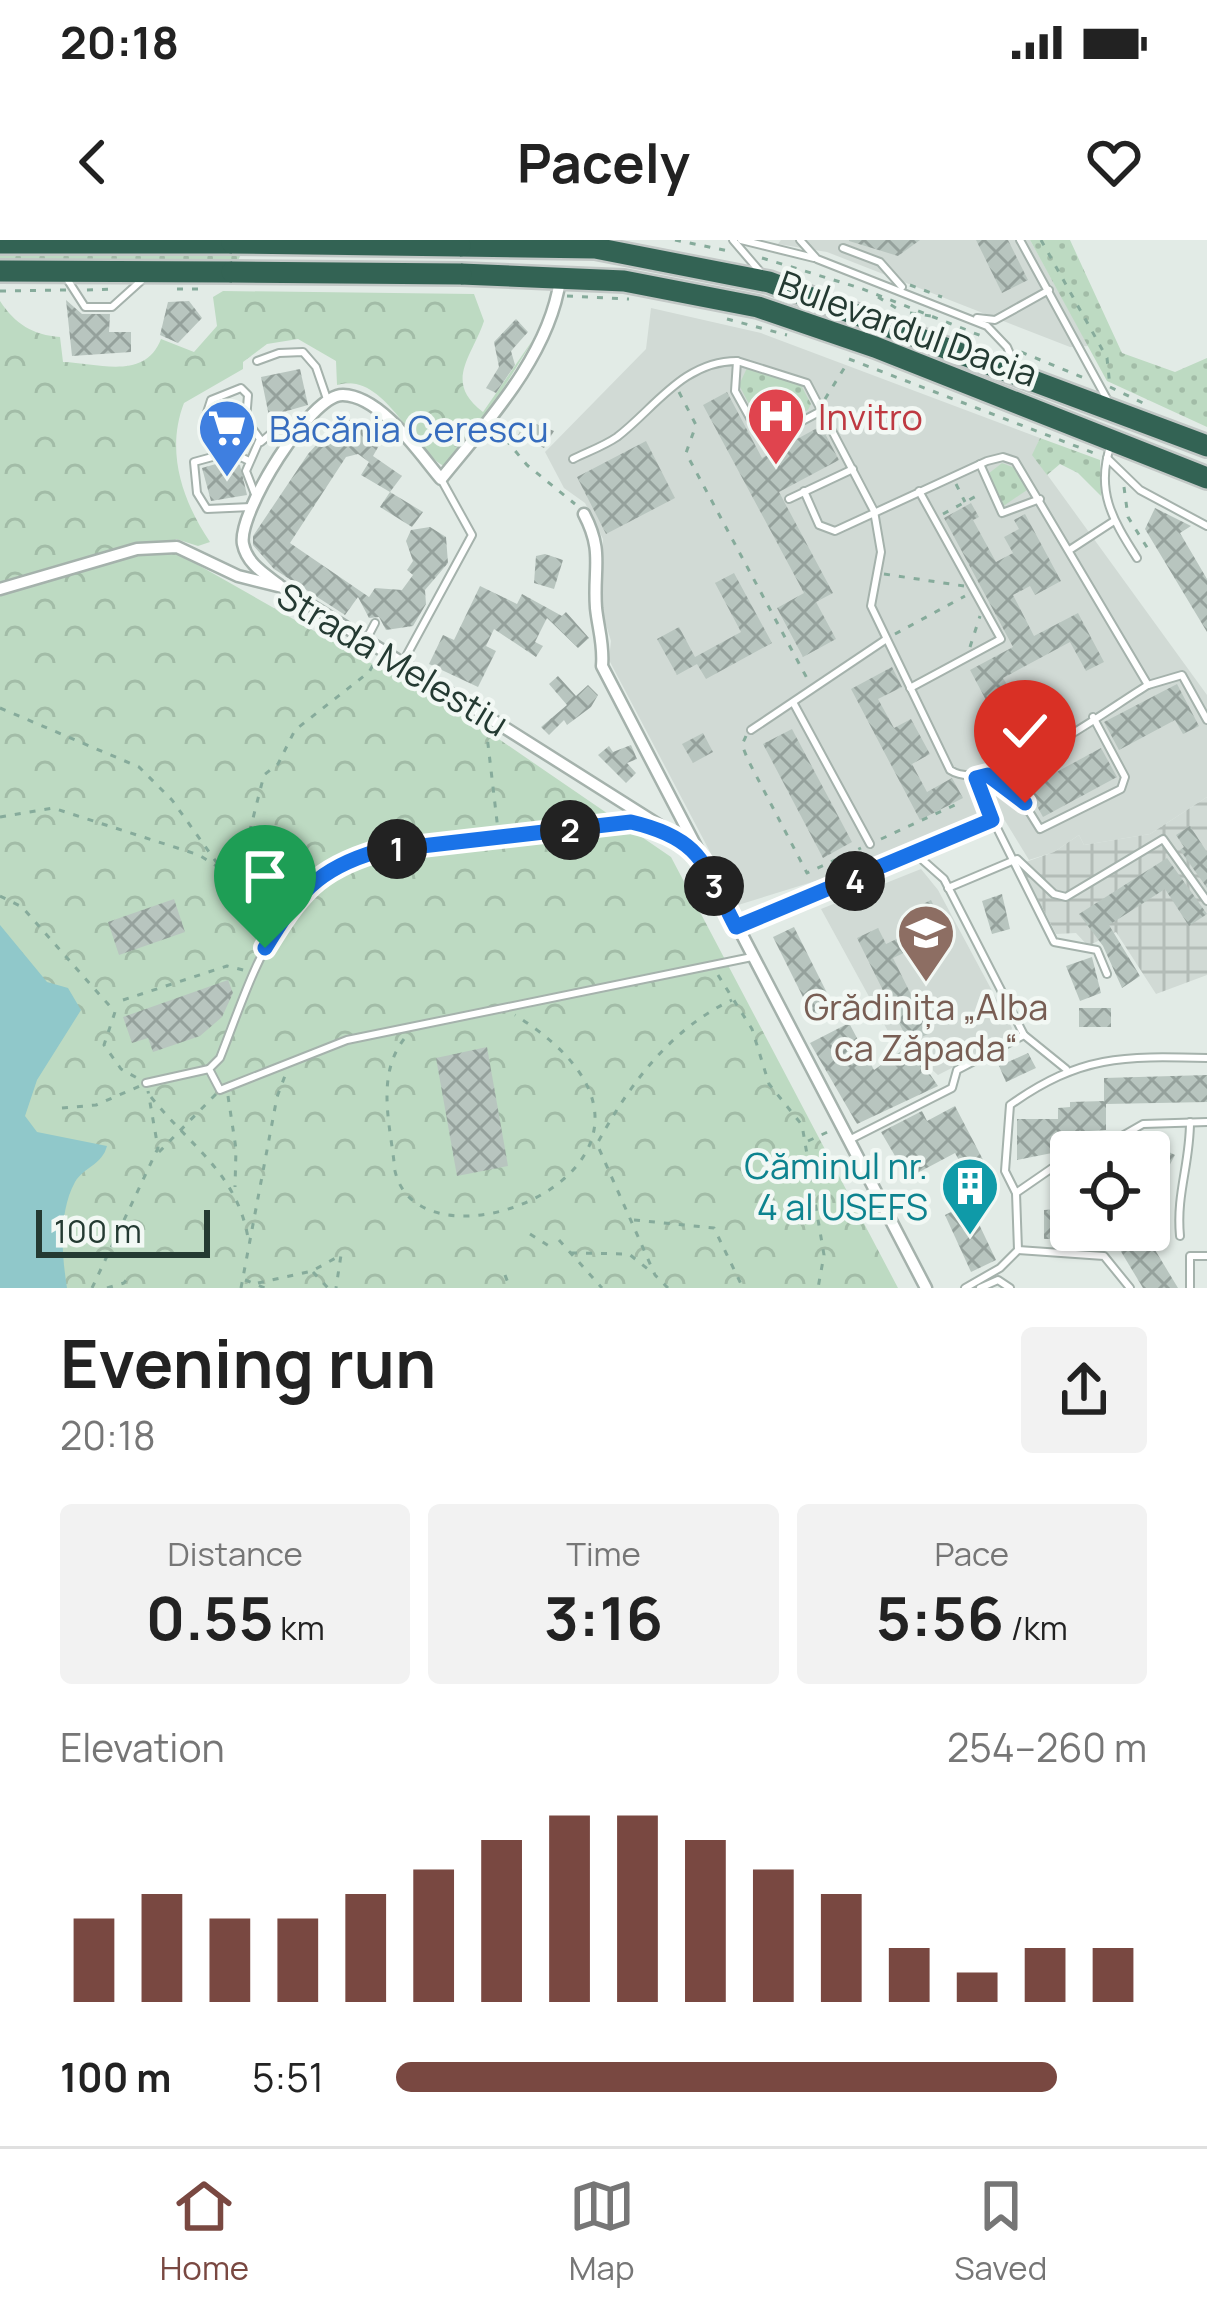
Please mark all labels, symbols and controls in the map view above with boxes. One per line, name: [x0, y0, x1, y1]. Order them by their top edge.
text: 20:18: [60, 11, 179, 73]
text: Pacely: [517, 125, 690, 199]
icon: back: [60, 129, 126, 195]
icon: heart: [1081, 129, 1147, 195]
street label: Bulevardul Dacia: [772, 258, 1044, 398]
hospital icon: Invitro: [745, 385, 807, 467]
place label: Invitro: [818, 392, 923, 441]
supermarket icon: Băcănia Cerescu: [196, 397, 258, 479]
place label: Băcănia Cerescu: [269, 404, 549, 453]
street label: Strada Melestiu: [268, 571, 518, 747]
pin: [974, 680, 1076, 803]
icon: check: [992, 698, 1058, 764]
pin: 2: [540, 800, 600, 860]
text: 2: [560, 807, 580, 852]
pin: 1: [367, 819, 427, 879]
pin: [214, 825, 316, 948]
text: 1: [390, 826, 404, 871]
icon: arrive: [232, 843, 298, 909]
pin: 4: [825, 851, 885, 911]
pin: 3: [684, 856, 744, 916]
text: 4: [845, 858, 865, 903]
text: 3: [704, 863, 724, 908]
school or university icon: Grădinița „Alba ca Zăpada“: [895, 902, 957, 984]
place label: Grădinița „Alba ca Zăpada“: [804, 982, 1048, 1072]
map controls: [1050, 1131, 1170, 1251]
button: locate: [1050, 1131, 1170, 1251]
place label: Căminul nr. 4 al USEFS: [744, 1141, 928, 1231]
building icon: Căminul nr. 4 al USEFS: [939, 1155, 1001, 1237]
scale bar: [36, 1204, 210, 1257]
text: 100 m: [54, 1208, 142, 1253]
text: Evening run: [60, 1318, 436, 1408]
button: share: [1021, 1327, 1147, 1453]
text: 20:18: [60, 1408, 156, 1462]
text: Distance: [168, 1531, 303, 1576]
text: Time: [566, 1531, 641, 1576]
text: Pace: [935, 1531, 1009, 1576]
text: 0.55: [146, 1576, 274, 1658]
text: 3:16: [544, 1576, 663, 1658]
text: 5:56: [876, 1576, 1004, 1658]
text: km: [274, 1605, 325, 1650]
text: /km: [1004, 1605, 1068, 1650]
text: Elevation: [60, 1720, 225, 1774]
text: 254–260 m: [947, 1720, 1147, 1774]
text: 100 m: [60, 2050, 171, 2104]
text: 5:51: [252, 2050, 324, 2104]
tab: Home: [160, 2173, 249, 2290]
tab: Map: [569, 2173, 635, 2290]
tab: Saved: [954, 2173, 1047, 2290]

